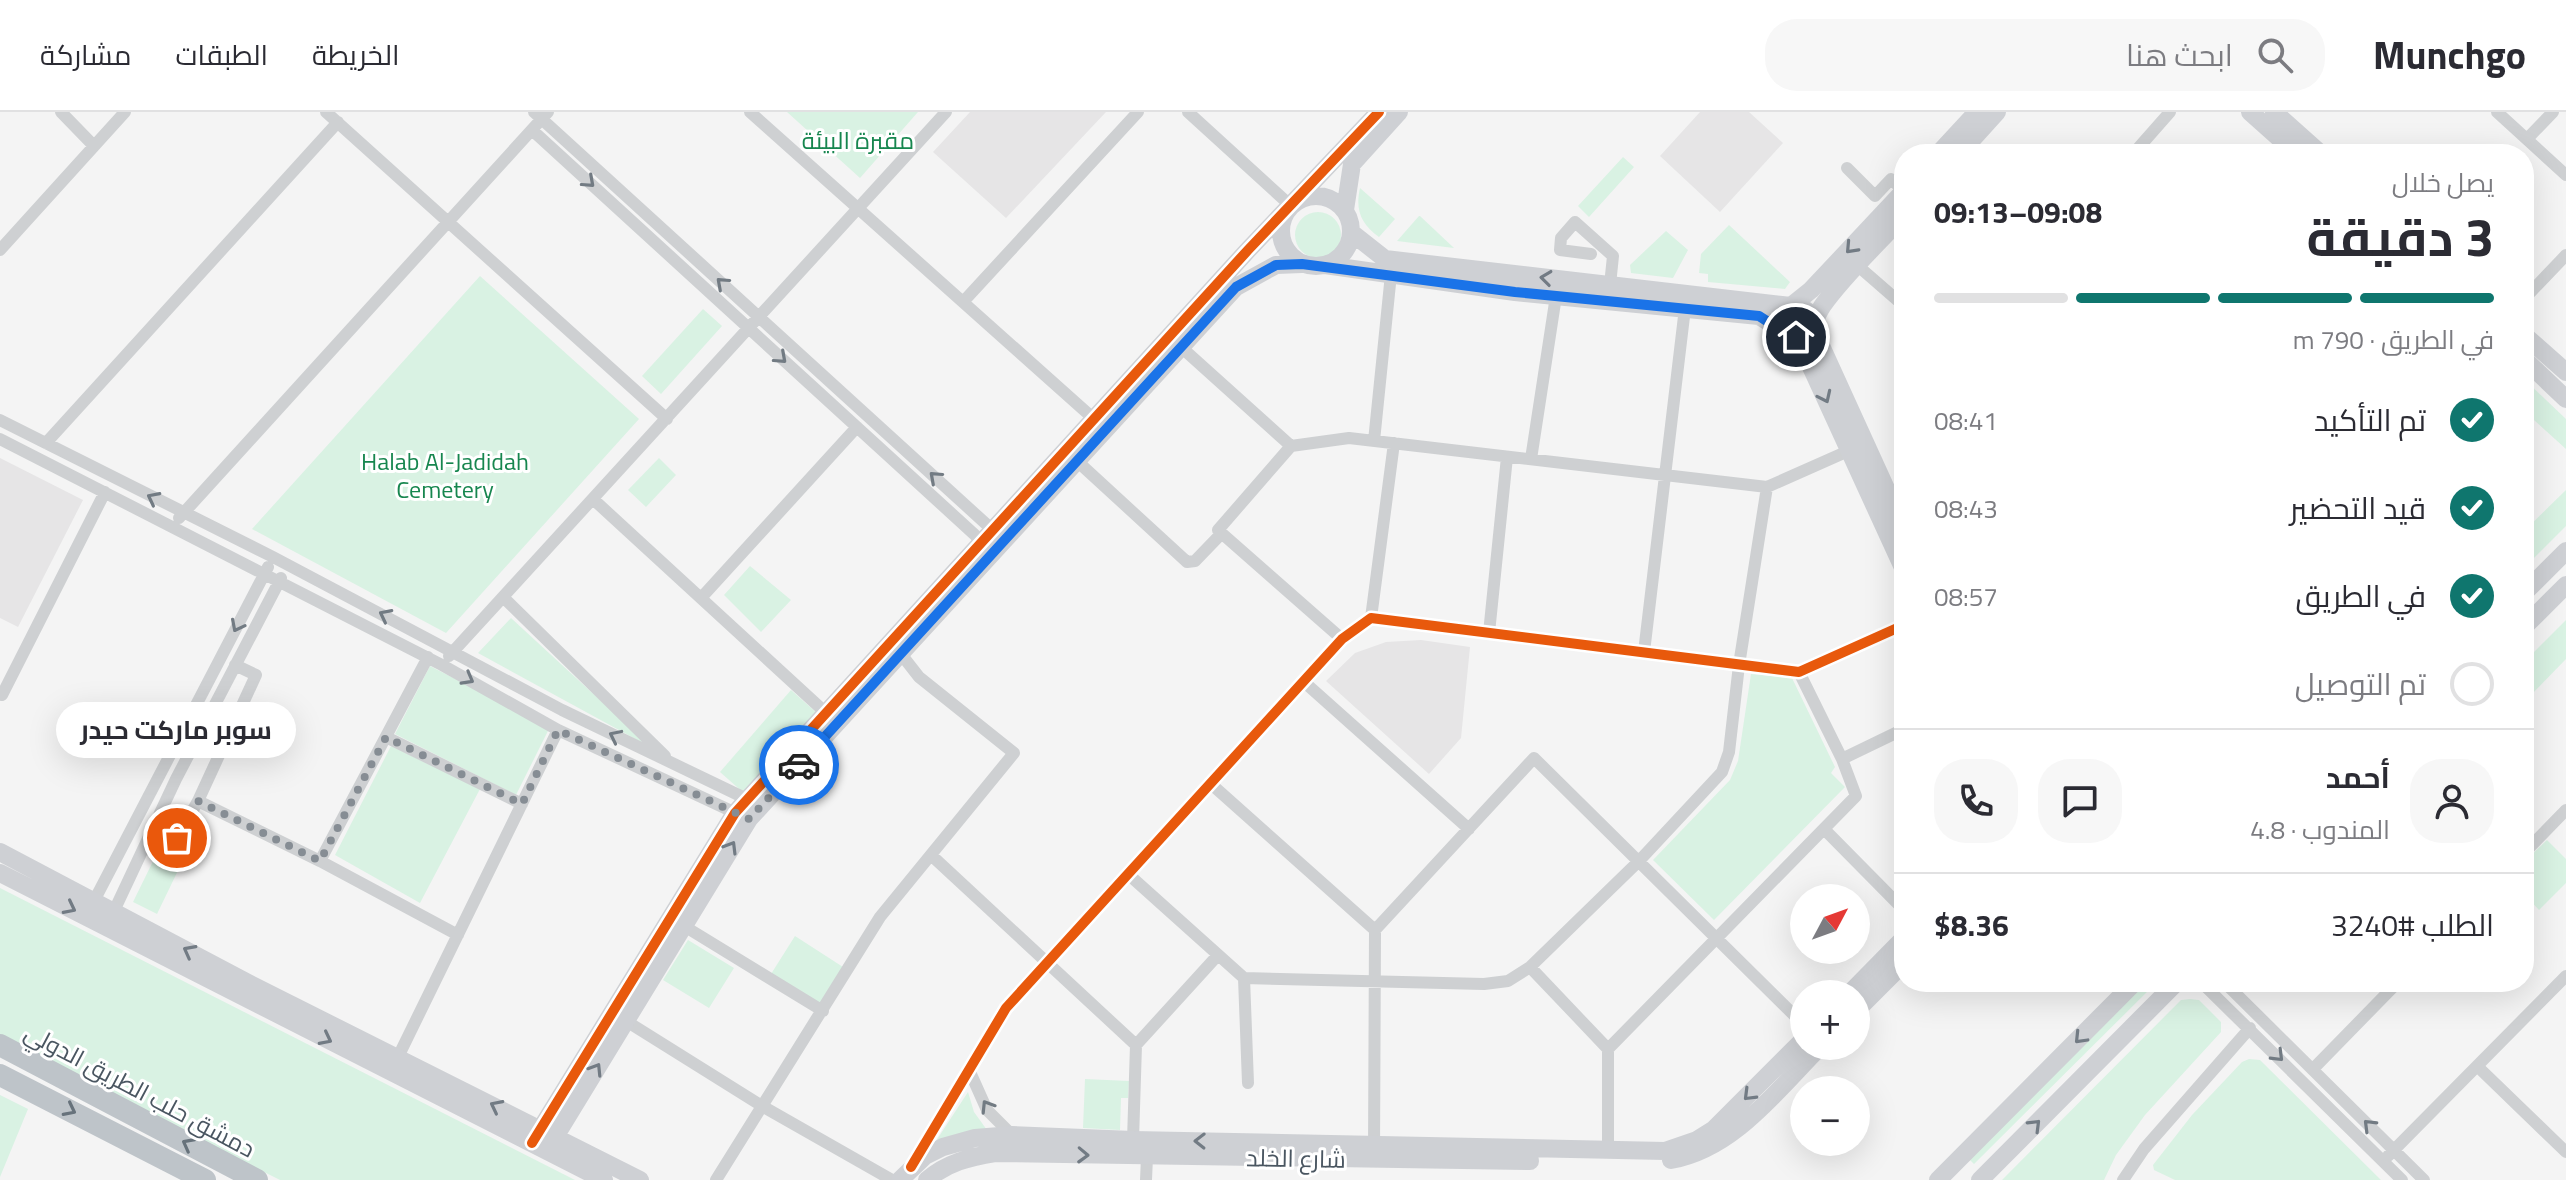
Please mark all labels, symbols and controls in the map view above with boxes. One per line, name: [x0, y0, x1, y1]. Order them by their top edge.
search box: [1765, 19, 2325, 91]
text: Munchgo: [2373, 26, 2526, 84]
text: ابحث هنا: [2126, 32, 2233, 78]
text: مشاركة: [40, 33, 131, 76]
text: الطبقات: [175, 33, 268, 76]
text: الخريطة: [312, 33, 399, 76]
icon: search: [2253, 33, 2297, 77]
park label: مقبرة البيئة: [802, 122, 914, 158]
text: يصل خلال: [2392, 163, 2494, 202]
one-way arrow: [580, 173, 594, 188]
text: 09:08–09:13: [1934, 189, 2102, 235]
text: 3 دقيقة: [2306, 197, 2494, 276]
one-way arrow: [1845, 239, 1860, 253]
one-way arrow: [1539, 270, 1553, 287]
one-way arrow: [717, 279, 732, 293]
pin: [1762, 303, 1830, 371]
icon: home: [1774, 315, 1818, 359]
text: في الطريق · 790 m: [2293, 320, 2494, 359]
one-way arrow: [772, 348, 786, 363]
one-way arrow: [1815, 389, 1831, 403]
text: تم التأكيد: [2314, 397, 2426, 443]
icon: check: [2450, 398, 2494, 442]
text: 08:41: [1934, 401, 1998, 440]
park label: Halab Al-Jadidah Cemetery: [361, 443, 529, 507]
one-way arrow: [930, 473, 945, 487]
text: قيد التحضير: [2290, 485, 2426, 531]
icon: check: [2450, 486, 2494, 530]
text: 08:43: [1934, 489, 1998, 528]
one-way arrow: [146, 492, 161, 507]
text: في الطريق: [2296, 573, 2426, 619]
icon: check: [2450, 574, 2494, 618]
text: 08:57: [1934, 577, 1998, 616]
one-way arrow: [378, 610, 393, 625]
one-way arrow: [231, 618, 246, 633]
text: تم التوصيل: [2295, 661, 2426, 707]
one-way arrow: [459, 669, 474, 685]
callout: سوبر ماركت حيدر: [57, 702, 297, 758]
text: سوبر ماركت حيدر: [80, 710, 272, 749]
courier: [759, 725, 839, 805]
one-way arrow: [609, 729, 623, 745]
icon: car: [777, 743, 821, 787]
text: أحمد: [2326, 754, 2390, 800]
button: phone: [1934, 759, 2018, 843]
button: chat: [2038, 759, 2122, 843]
button: person: [2410, 759, 2494, 843]
pin: [143, 804, 211, 872]
text: المندوب · 4.8: [2250, 810, 2390, 849]
icon: bag: [155, 816, 199, 860]
one-way arrow: [722, 841, 737, 856]
north arrow: [1790, 884, 1870, 964]
map controls: [1790, 884, 1870, 1156]
one-way arrow: [61, 899, 76, 914]
text: $8.36: [1934, 902, 2009, 948]
text: الطلب #3240: [2331, 902, 2494, 948]
one-way arrow: [183, 945, 197, 961]
button: +: [1790, 980, 1870, 1060]
street label: دمشق حلب الطريق الدولي: [17, 1014, 262, 1168]
one-way arrow: [318, 1029, 333, 1044]
one-way arrow: [2075, 1029, 2089, 1043]
one-way arrow: [2268, 1047, 2283, 1061]
one-way arrow: [586, 1063, 602, 1078]
button: −: [1790, 1076, 1870, 1156]
one-way arrow: [1744, 1085, 1758, 1100]
one-way arrow: [489, 1100, 504, 1115]
one-way arrow: [61, 1101, 76, 1116]
one-way arrow: [981, 1101, 996, 1115]
one-way arrow: [2026, 1120, 2040, 1134]
one-way arrow: [2364, 1120, 2378, 1134]
one-way arrow: [1193, 1132, 1206, 1150]
one-way arrow: [181, 1138, 196, 1153]
street label: شارع الخلد: [1246, 1139, 1346, 1177]
one-way arrow: [1077, 1146, 1090, 1164]

